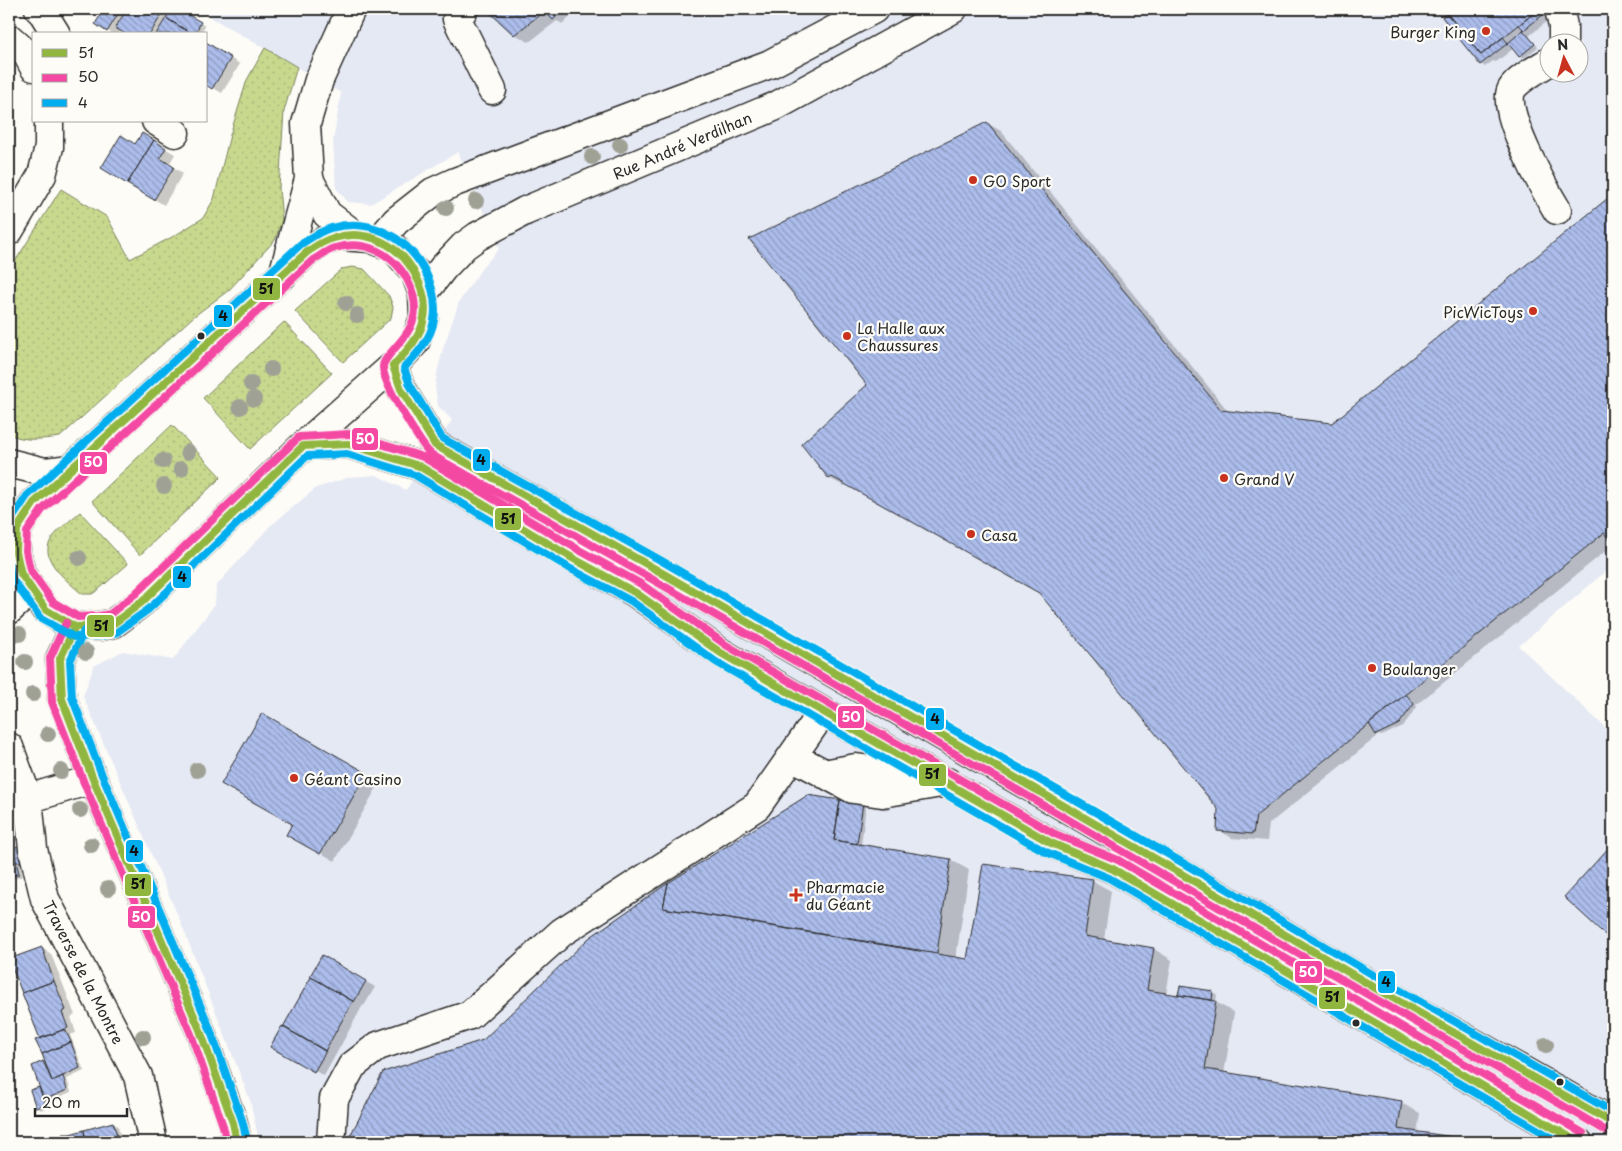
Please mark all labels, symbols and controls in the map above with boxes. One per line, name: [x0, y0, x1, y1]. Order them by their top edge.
place label: Burger King: [1390, 20, 1476, 43]
marker: Burger King: [1480, 25, 1492, 37]
legend: [32, 32, 208, 122]
north arrow: [1540, 32, 1590, 82]
text: N: [1556, 34, 1569, 56]
text: 51: [78, 40, 94, 63]
text: 50: [78, 64, 99, 87]
text: 4: [78, 90, 88, 113]
street label: Rue André Verdilhan: [609, 105, 755, 185]
place label: GO Sport: [983, 169, 1051, 192]
marker: GO Sport: [967, 174, 979, 186]
line badge: 51: [252, 277, 281, 301]
text: 51: [258, 278, 274, 299]
place label: PicWicToys: [1443, 300, 1523, 323]
line badge: 4: [213, 304, 233, 328]
text: 4: [218, 305, 228, 326]
marker: PicWicToys: [1527, 305, 1539, 317]
place label: La Halle aux Chaussures: [857, 316, 945, 356]
marker: La Halle aux Chaussures: [841, 330, 853, 342]
unlabelled marker: [196, 331, 206, 341]
line badge: 50: [351, 427, 379, 451]
text: 50: [355, 428, 375, 449]
line badge: 4: [472, 448, 491, 472]
text: 4: [476, 449, 486, 470]
line badge: 50: [79, 451, 108, 475]
text: 50: [83, 451, 103, 472]
place label: Grand V: [1234, 467, 1294, 490]
marker: Grand V: [1218, 472, 1230, 484]
line badge: 51: [494, 507, 522, 531]
text: 51: [500, 508, 516, 529]
place label: Casa: [981, 523, 1018, 546]
marker: Casa: [965, 528, 977, 540]
line badge: 4: [172, 565, 192, 589]
text: 4: [177, 566, 187, 587]
line badge: 51: [86, 614, 115, 638]
text: 51: [93, 615, 109, 636]
place label: Boulanger: [1382, 657, 1456, 680]
marker: Boulanger: [1366, 662, 1378, 674]
line badge: 50: [837, 705, 865, 729]
text: 50: [841, 706, 861, 727]
line badge: 4: [925, 707, 945, 731]
text: 4: [930, 708, 940, 729]
line badge: 51: [918, 763, 947, 787]
text: 51: [924, 763, 940, 784]
place label: Géant Casino: [304, 767, 402, 790]
marker: Géant Casino: [288, 772, 300, 784]
line badge: 4: [125, 839, 144, 863]
text: 4: [129, 840, 139, 861]
line badge: 51: [124, 873, 152, 897]
text: 51: [130, 873, 146, 894]
place label: Pharmacie du Géant: [806, 875, 885, 915]
marker: Pharmacie du Géant: [790, 889, 802, 901]
street label: Traverse de la Montre: [38, 896, 130, 1048]
line badge: 50: [127, 905, 156, 929]
text: 50: [131, 906, 151, 927]
line badge: 50: [1294, 960, 1323, 984]
text: 50: [1298, 961, 1318, 982]
line badge: 4: [1377, 970, 1396, 994]
text: 4: [1381, 971, 1391, 992]
line badge: 51: [1318, 986, 1346, 1010]
text: 51: [1324, 986, 1340, 1007]
unlabelled marker: [1351, 1018, 1361, 1028]
unlabelled marker: [1555, 1077, 1565, 1087]
scale bar: [35, 1086, 128, 1118]
text: 20 m: [42, 1090, 81, 1113]

